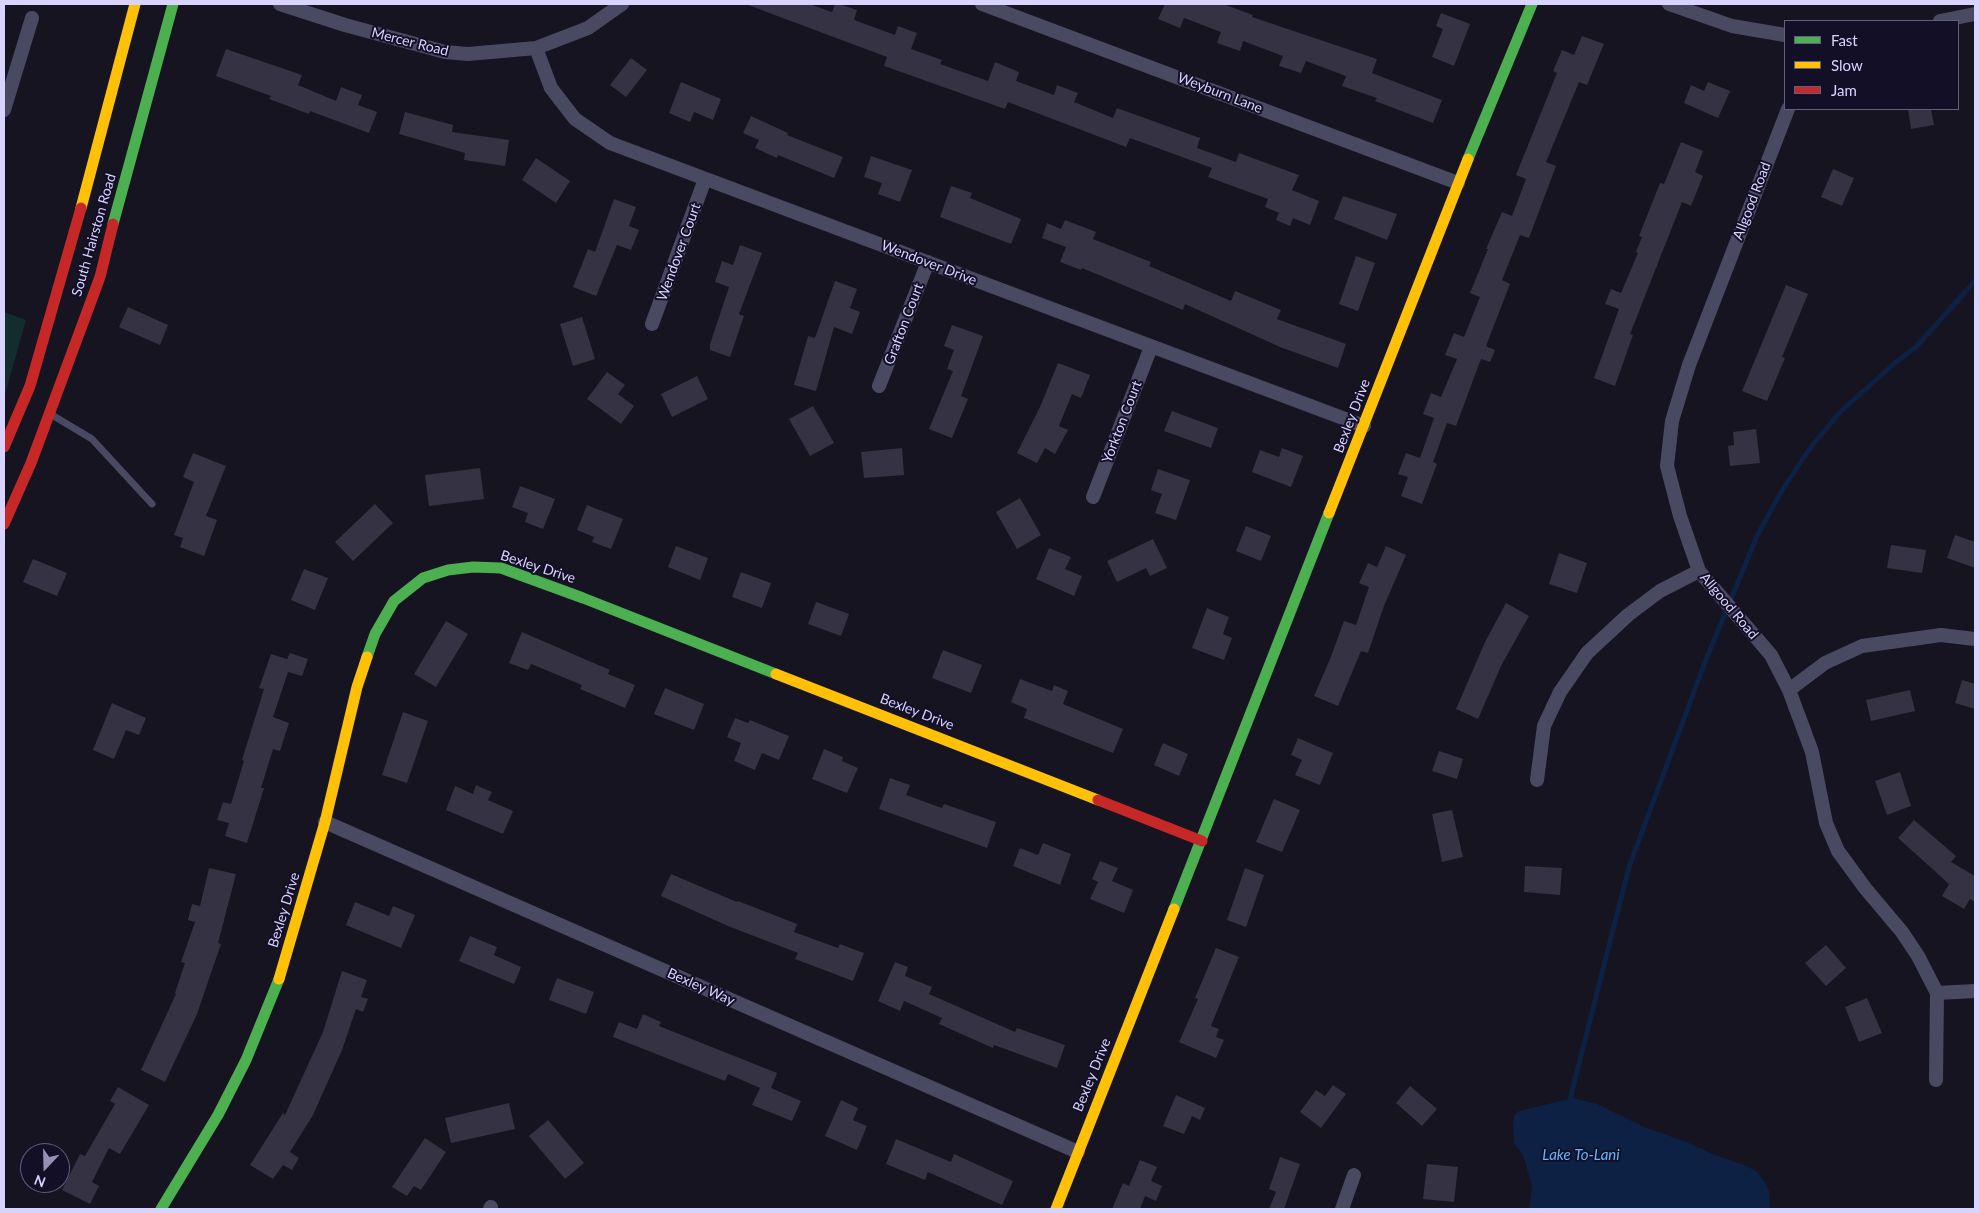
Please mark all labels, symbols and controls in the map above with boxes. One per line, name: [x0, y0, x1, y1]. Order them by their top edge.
legend: [1784, 20, 1959, 110]
street label: Mercer Road: [370, 24, 450, 60]
text: Fast: [1831, 31, 1858, 49]
text: Slow: [1831, 56, 1863, 74]
street label: Weyburn Lane: [1175, 69, 1265, 117]
text: Jam: [1831, 81, 1857, 99]
street label: Allgood Road: [1730, 160, 1774, 242]
street label: South Hairston Road: [68, 172, 120, 298]
street label: Wendover Court: [654, 201, 704, 303]
street label: Wendover Drive: [879, 237, 979, 289]
street label: Grafton Court: [881, 281, 927, 367]
street label: Bexley Drive: [1330, 377, 1374, 455]
street label: Yorkton Court: [1099, 379, 1145, 465]
street label: Bexley Drive: [498, 547, 578, 587]
street label: Allgood Road: [1696, 569, 1762, 643]
street label: Bexley Drive: [878, 690, 956, 734]
street label: Bexley Drive: [265, 870, 303, 950]
street label: Bexley Way: [665, 965, 737, 1009]
street label: Bexley Drive: [1070, 1036, 1114, 1114]
north arrow: [20, 1143, 70, 1193]
water label: Lake To-Lani: [1542, 1146, 1620, 1164]
text: N: [32, 1172, 48, 1191]

